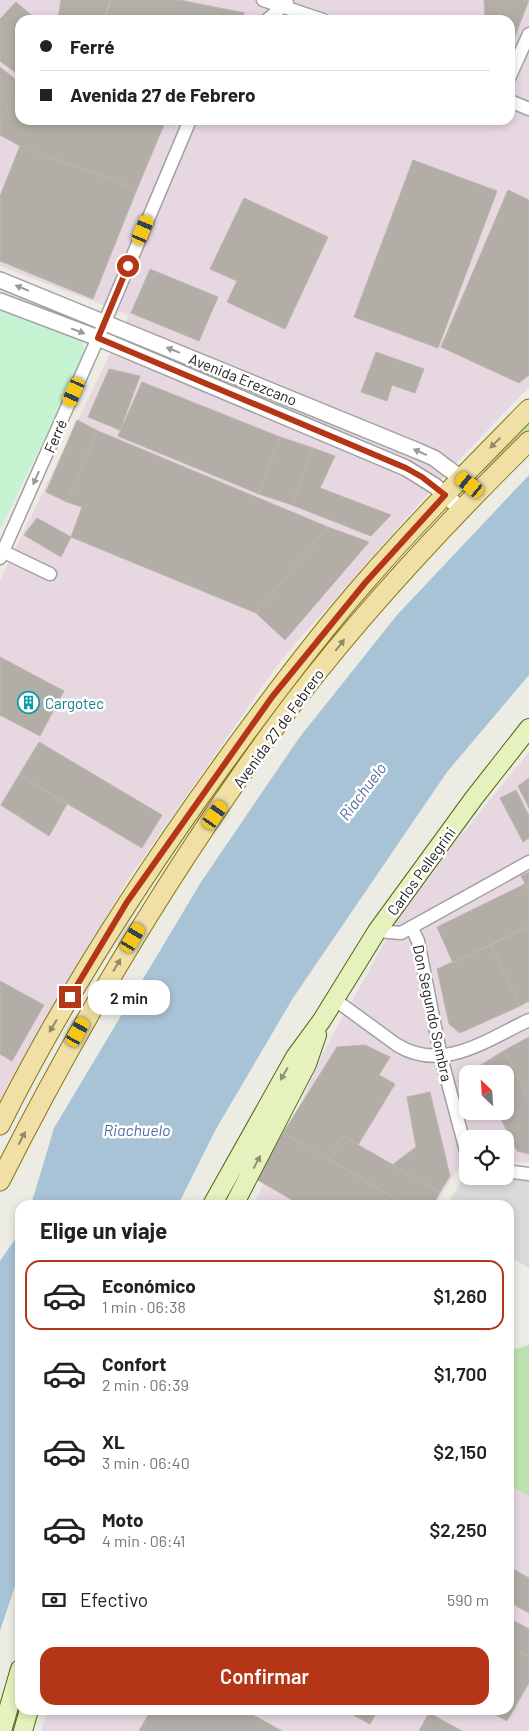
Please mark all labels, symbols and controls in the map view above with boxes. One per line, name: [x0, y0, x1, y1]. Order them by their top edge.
text: Ferré: [70, 35, 115, 58]
text: Avenida 27 de Febrero: [70, 83, 256, 106]
car: [130, 213, 155, 247]
route start: [117, 255, 139, 277]
one-way arrow: [15, 284, 30, 292]
one-way arrow: [71, 327, 86, 335]
one-way arrow: [166, 345, 180, 353]
street label: Avenida Erezcano: [186, 349, 300, 409]
car: [61, 375, 86, 409]
street label: Ferré: [40, 416, 70, 456]
one-way arrow: [489, 437, 501, 449]
one-way arrow: [413, 448, 427, 456]
car: [453, 470, 486, 500]
one-way arrow: [32, 471, 40, 485]
one-way arrow: [335, 639, 346, 652]
street label: Avenida 27 de Febrero: [229, 665, 327, 791]
building icon: Cargotec: [17, 691, 41, 715]
place label: Cargotec: [45, 694, 104, 712]
water label: Riachuelo: [334, 759, 390, 823]
car: [200, 798, 229, 832]
street label: Carlos Pellegrini: [383, 823, 459, 919]
car: [118, 921, 147, 955]
street label: Don Segundo Sombra: [410, 943, 456, 1083]
one-way arrow: [112, 958, 121, 971]
callout: 2 min: [88, 980, 170, 1014]
route end: [59, 986, 81, 1008]
text: 2 min: [110, 988, 148, 1007]
car: [64, 1015, 91, 1049]
one-way arrow: [48, 1019, 57, 1032]
north arrow: [459, 1065, 514, 1120]
map controls: [459, 1065, 514, 1185]
one-way arrow: [280, 1068, 289, 1081]
water label: Riachuelo: [104, 1120, 171, 1139]
button: locate: [459, 1130, 514, 1185]
one-way arrow: [18, 1131, 26, 1145]
one-way arrow: [252, 1155, 261, 1169]
text: Elige un viaje: [40, 1217, 167, 1243]
icon: car: [42, 1273, 87, 1318]
text: Económico: [102, 1274, 196, 1297]
text: $1,260: [433, 1284, 487, 1307]
text: 1 min · 06:38: [102, 1297, 186, 1316]
icon: car: [42, 1351, 87, 1396]
text: Confort: [102, 1352, 166, 1375]
text: $1,700: [434, 1362, 487, 1385]
text: 2 min · 06:39: [102, 1375, 189, 1394]
icon: car: [42, 1429, 87, 1474]
text: XL: [102, 1430, 125, 1453]
text: $2,150: [433, 1440, 487, 1463]
text: 3 min · 06:40: [102, 1453, 190, 1472]
icon: car: [42, 1507, 87, 1552]
text: Moto: [102, 1508, 144, 1531]
text: $2,250: [429, 1518, 487, 1541]
text: 4 min · 06:41: [102, 1531, 185, 1550]
icon: cash: [40, 1586, 68, 1614]
text: Efectivo: [80, 1588, 148, 1611]
text: 590 m: [447, 1590, 489, 1609]
button: Confirmar: [40, 1647, 489, 1705]

